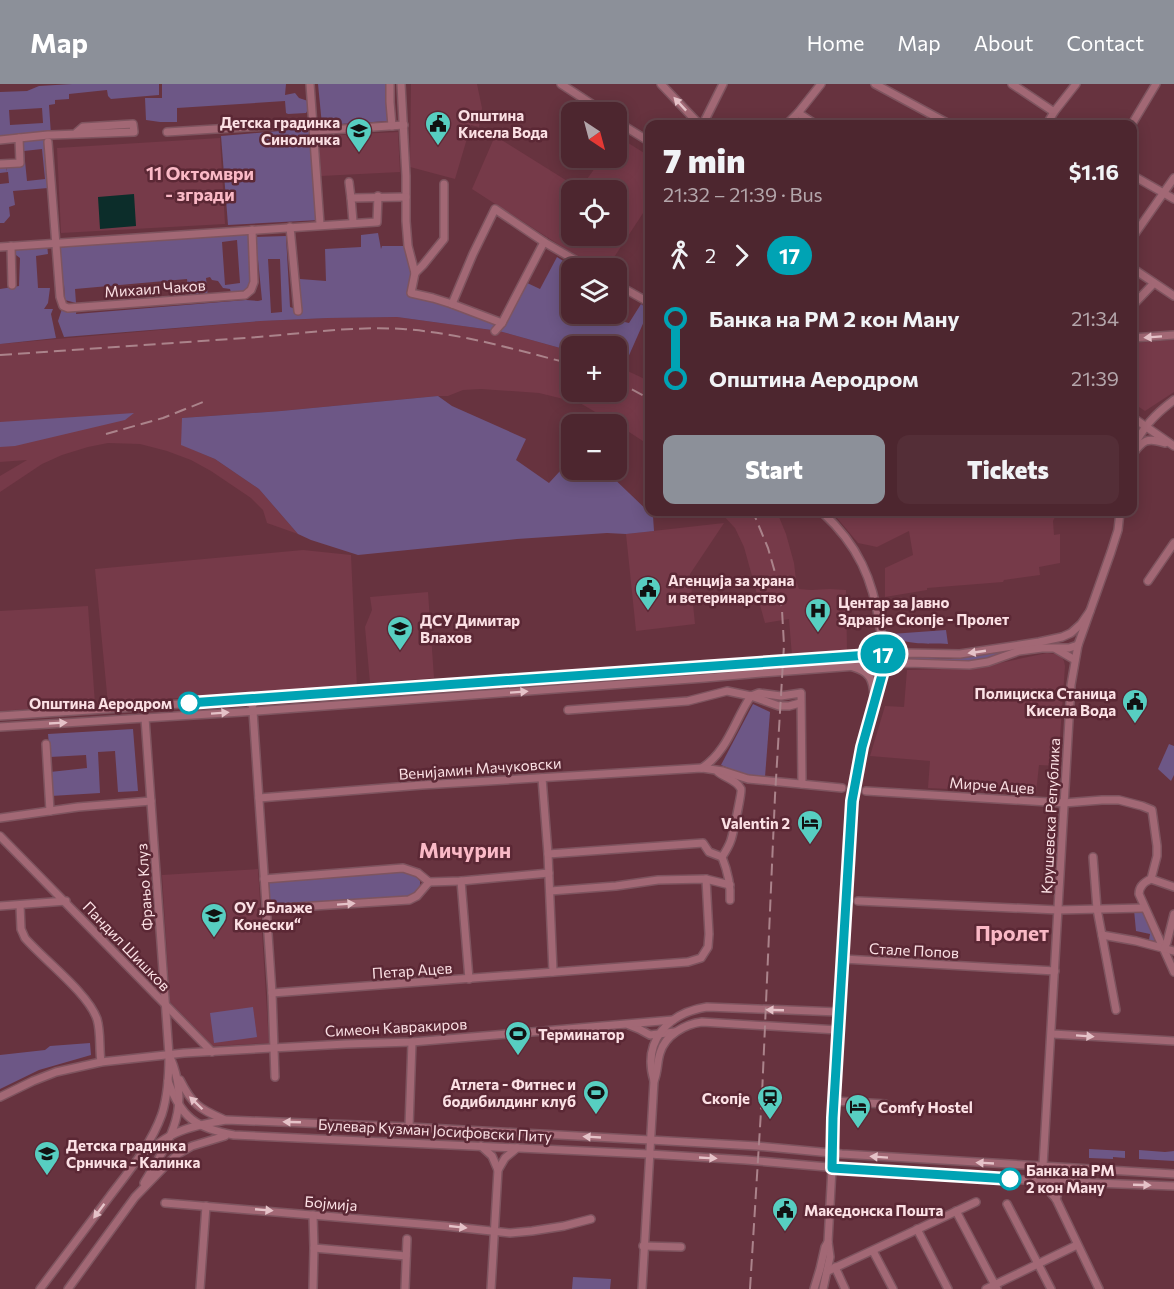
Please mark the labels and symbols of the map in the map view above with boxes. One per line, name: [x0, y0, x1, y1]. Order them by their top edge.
one-way arrow: [673, 97, 687, 112]
north arrow: [561, 102, 627, 168]
place label: Општина Кисела Вода: [458, 106, 548, 141]
public building icon: Општина Кисела Вода: [423, 109, 453, 147]
place label: Детска градинка Синоличка: [220, 113, 340, 148]
school or university icon: Детска градинка Синоличка: [344, 116, 374, 154]
district label: 11 Октомври - згради: [146, 162, 254, 205]
street label: Михаил Чаков: [104, 275, 206, 301]
one-way arrow: [1144, 332, 1163, 341]
place label: Агенција за храна и ветеринарство: [668, 571, 794, 606]
public building icon: Агенција за храна и ветеринарство: [633, 574, 663, 612]
place label: Центар за Јавно Здравје Скопје - Пролет: [838, 593, 1009, 628]
hospital icon: Центар за Јавно Здравје Скопје - Пролет: [803, 596, 833, 634]
place label: ДСУ Димитар Влахов: [420, 611, 520, 646]
school or university icon: ДСУ Димитар Влахов: [385, 614, 415, 652]
line badge: 17: [856, 634, 910, 674]
one-way arrow: [967, 647, 986, 657]
place label: Полициска Станица Кисела Вода: [974, 684, 1116, 719]
one-way arrow: [509, 687, 528, 696]
public building icon: Полициска Станица Кисела Вода: [1120, 687, 1150, 725]
marker: Општина Аеродром: [178, 692, 200, 714]
place label: Општина Аеродром: [29, 694, 172, 712]
one-way arrow: [210, 709, 229, 718]
one-way arrow: [49, 719, 68, 728]
street label: Крушевска Република: [1037, 738, 1063, 894]
street label: Венијамин Мачуковски: [398, 753, 562, 783]
street label: Мирче Ацев: [949, 773, 1035, 797]
hotel icon: Valentin 2: [795, 808, 825, 846]
place label: Valentin 2: [721, 814, 790, 832]
district label: Мичурин: [419, 837, 511, 862]
street label: Фрањо Клуз: [132, 843, 156, 931]
street label: Пандил Шишков: [80, 897, 174, 995]
place label: ОУ „Блаже Конески“: [234, 898, 313, 933]
one-way arrow: [336, 899, 355, 909]
school or university icon: ОУ „Блаже Конески“: [199, 901, 229, 939]
district label: Пролет: [975, 920, 1049, 945]
street label: Стале Попов: [869, 939, 959, 961]
street label: Петар Ацев: [371, 958, 453, 982]
one-way arrow: [765, 1005, 784, 1014]
street label: Симеон Кавракиров: [324, 1014, 468, 1040]
sports icon: Терминатор: [503, 1019, 533, 1057]
place label: Терминатор: [538, 1025, 625, 1043]
one-way arrow: [1075, 1031, 1094, 1041]
place label: Атлета - Фитнес и бодибилдинг клуб: [442, 1075, 576, 1110]
sports icon: Атлета - Фитнес и бодибилдинг клуб: [581, 1078, 611, 1116]
station icon: Скопје: [755, 1083, 785, 1121]
place label: Скопје: [702, 1089, 750, 1107]
hotel icon: Comfy Hostel: [843, 1092, 873, 1130]
one-way arrow: [189, 1096, 204, 1110]
place label: Comfy Hostel: [878, 1098, 973, 1116]
street label: Булевар Кузман Јосифовски Питу: [318, 1115, 553, 1145]
one-way arrow: [283, 1118, 302, 1127]
one-way arrow: [582, 1132, 601, 1141]
place label: Детска градинка Срничка - Калинка: [66, 1136, 201, 1171]
school or university icon: Детска градинка Срничка - Калинка: [32, 1139, 62, 1177]
one-way arrow: [869, 1152, 888, 1161]
one-way arrow: [698, 1153, 717, 1162]
one-way arrow: [975, 1158, 994, 1167]
place label: Банка на РМ 2 кон Ману: [1026, 1161, 1115, 1196]
marker: Банка на РМ 2 кон Ману: [999, 1168, 1021, 1190]
one-way arrow: [1132, 1181, 1151, 1190]
street label: Бојмија: [304, 1192, 358, 1214]
public building icon: Македонска Пошта: [770, 1195, 800, 1233]
place label: Македонска Пошта: [804, 1201, 944, 1219]
one-way arrow: [93, 1202, 105, 1218]
one-way arrow: [255, 1206, 274, 1215]
one-way arrow: [449, 1222, 468, 1232]

